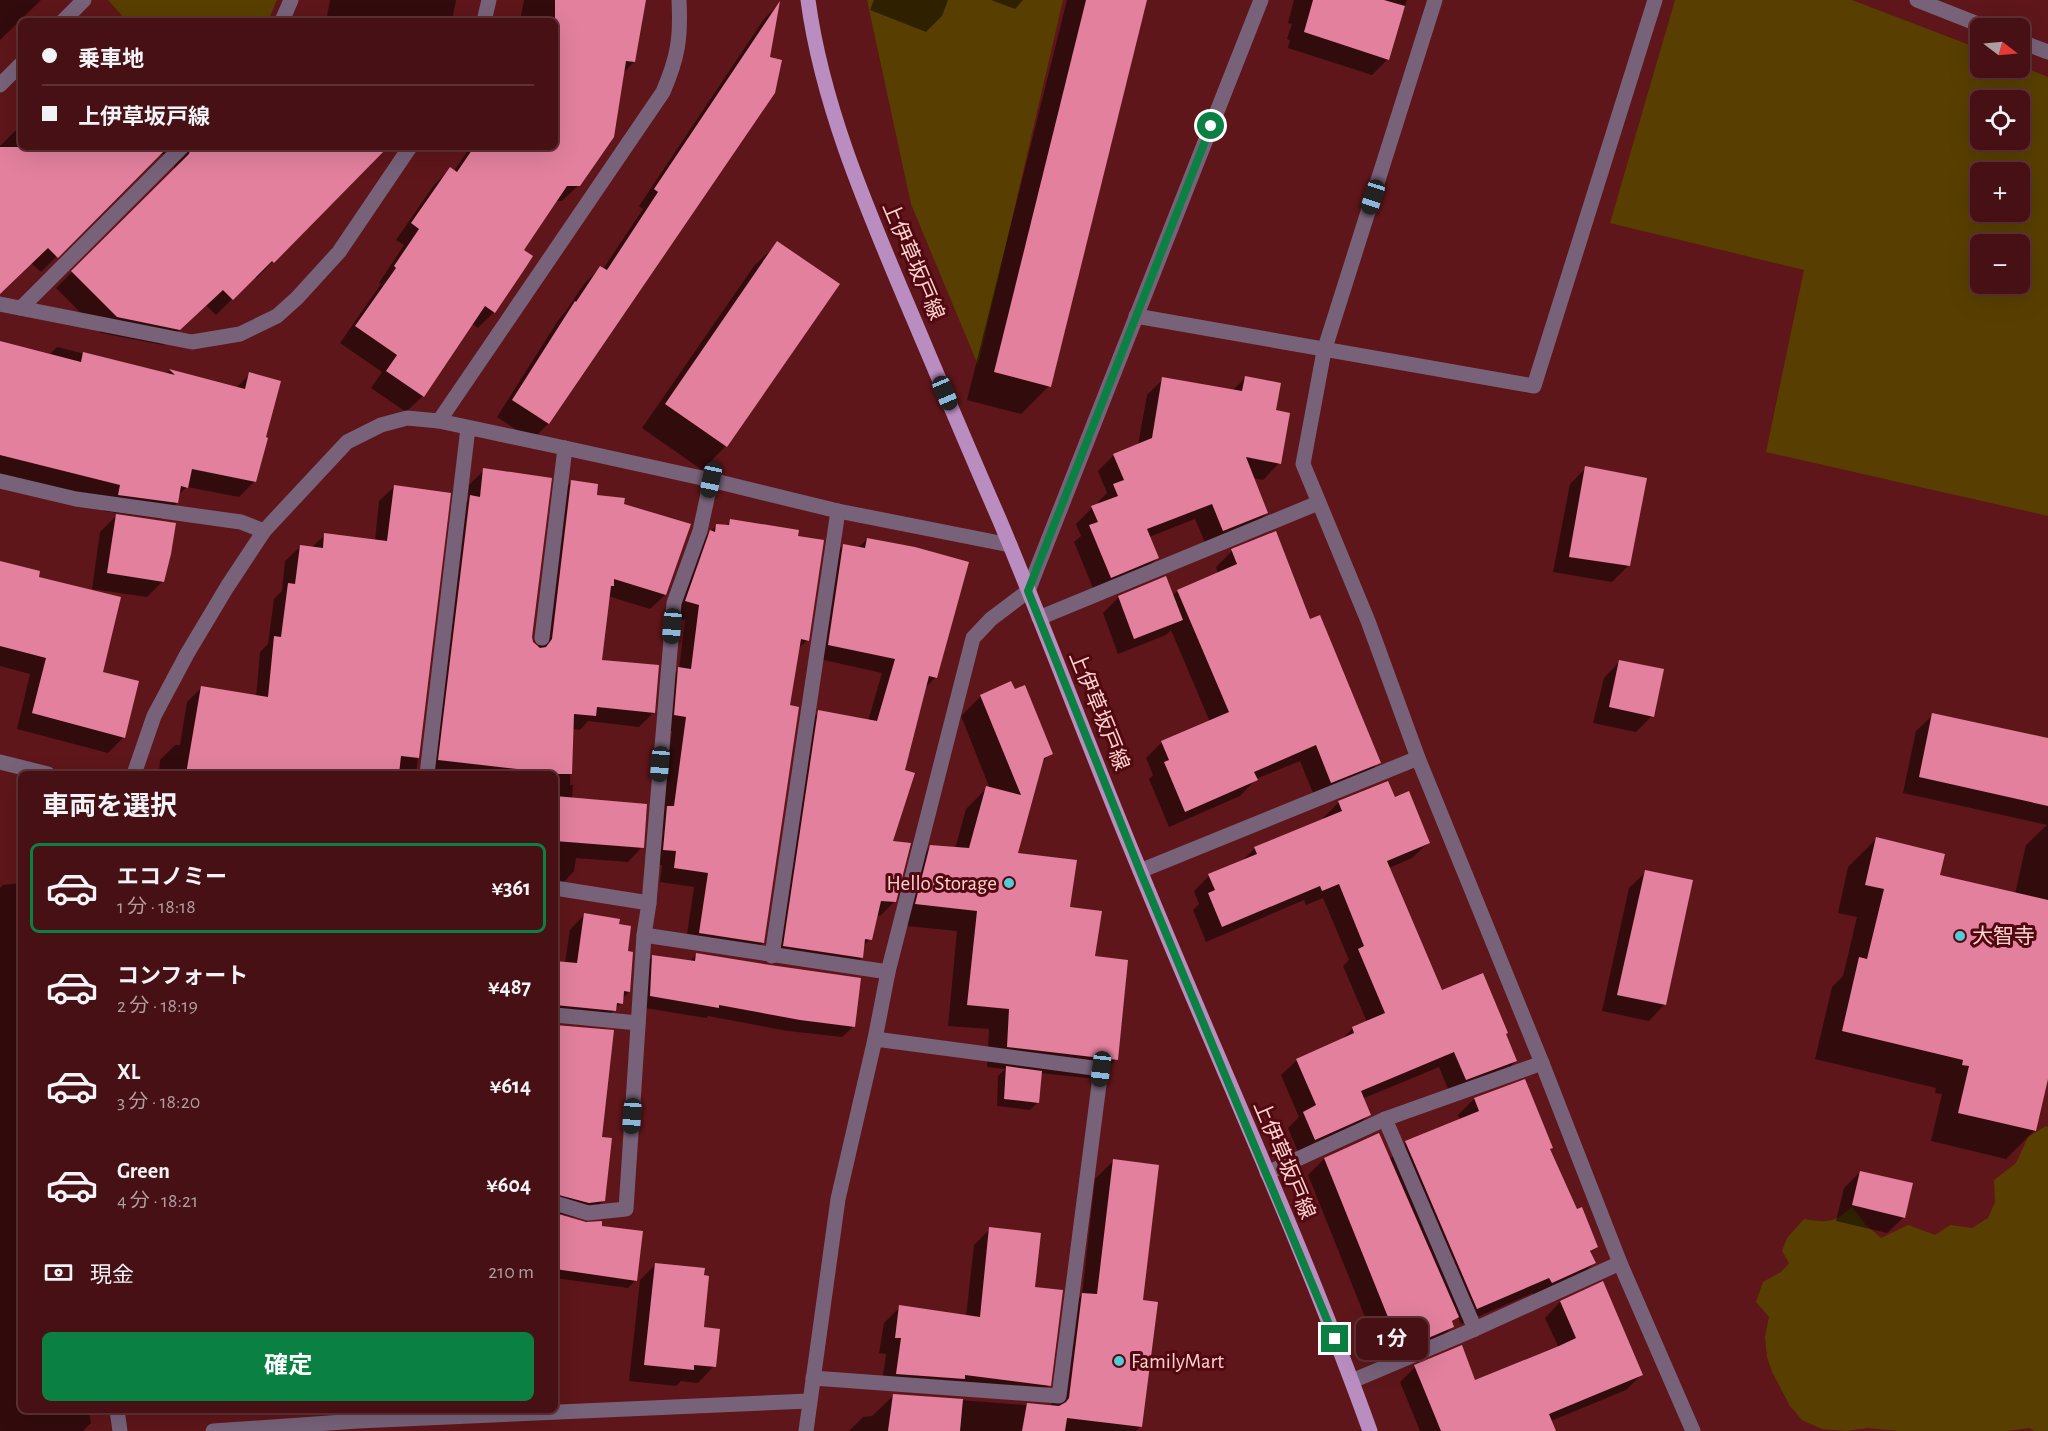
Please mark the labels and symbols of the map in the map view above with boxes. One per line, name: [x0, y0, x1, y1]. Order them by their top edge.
north arrow: [1970, 18, 2030, 78]
route start: [1197, 112, 1224, 139]
car: [1359, 177, 1387, 217]
street label: 上伊草坂戸線: [879, 199, 948, 323]
car: [930, 373, 960, 413]
car: [698, 461, 724, 499]
car: [661, 607, 683, 645]
street label: 上伊草坂戸線: [1066, 648, 1133, 773]
car: [649, 745, 671, 783]
place label: Hello Storage: [887, 873, 997, 894]
marker: Hello Storage: [1002, 876, 1016, 890]
place label: 大智寺: [1972, 925, 2035, 947]
marker: 大智寺: [1953, 929, 1967, 943]
car: [1090, 1050, 1112, 1088]
car: [622, 1097, 642, 1135]
street label: 上伊草坂戸線: [1250, 1098, 1319, 1222]
callout: 1 分: [1356, 1318, 1428, 1360]
route end: [1321, 1325, 1348, 1352]
place label: FamilyMart: [1131, 1351, 1224, 1372]
marker: FamilyMart: [1112, 1354, 1126, 1368]

